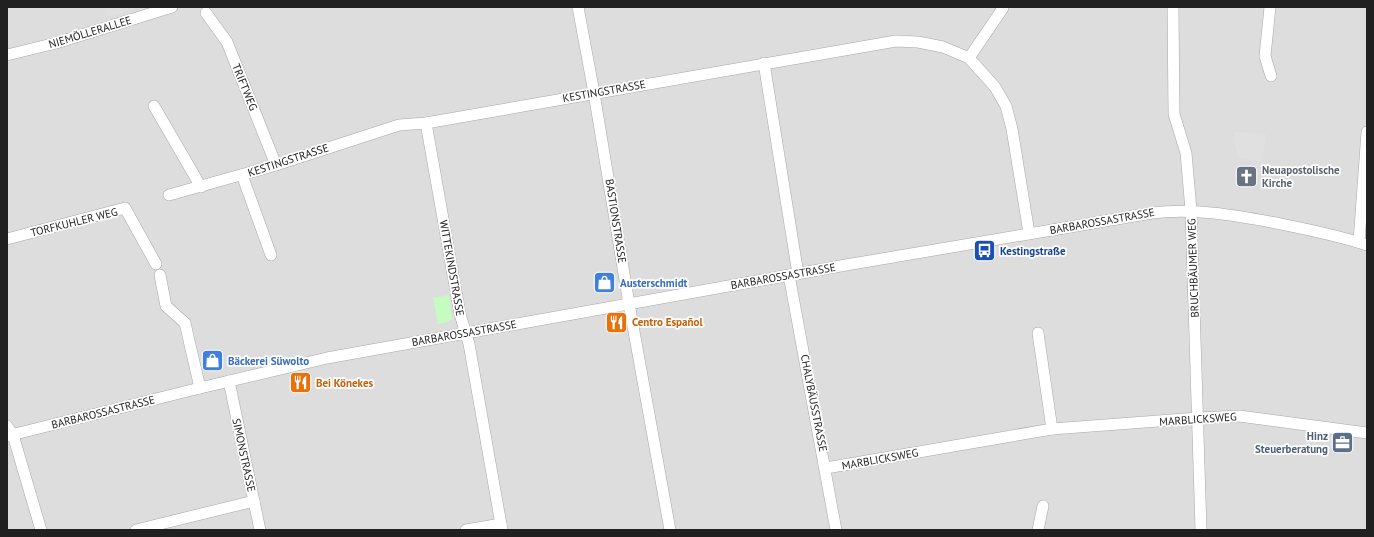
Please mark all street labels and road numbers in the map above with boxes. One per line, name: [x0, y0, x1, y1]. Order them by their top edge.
street label: NIEMÖLLERALLEE: [47, 13, 133, 51]
street label: TRIFTWEG: [229, 61, 261, 113]
street label: KESTINGSTRASSE: [561, 77, 647, 105]
street label: KESTINGSTRASSE: [246, 140, 330, 180]
street label: BASTIONSTRASSE: [602, 178, 630, 264]
street label: TORFKUHLER WEG: [29, 204, 119, 240]
street label: BARBAROSSASTRASSE: [1048, 205, 1156, 237]
street label: BRUCHBÄUMER WEG: [1184, 218, 1202, 318]
street label: WITTEKINDSTRASSE: [437, 219, 467, 317]
street label: BARBAROSSASTRASSE: [729, 260, 837, 292]
street label: BARBAROSSASTRASSE: [410, 317, 518, 349]
street label: CHALYBÄUSSTRASSE: [798, 353, 830, 453]
street label: BARBAROSSASTRASSE: [50, 392, 156, 432]
street label: MARBLICKSWEG: [1159, 409, 1237, 429]
street label: SIMONSTRASSE: [229, 417, 259, 493]
street label: MARBLICKSWEG: [841, 445, 920, 473]

